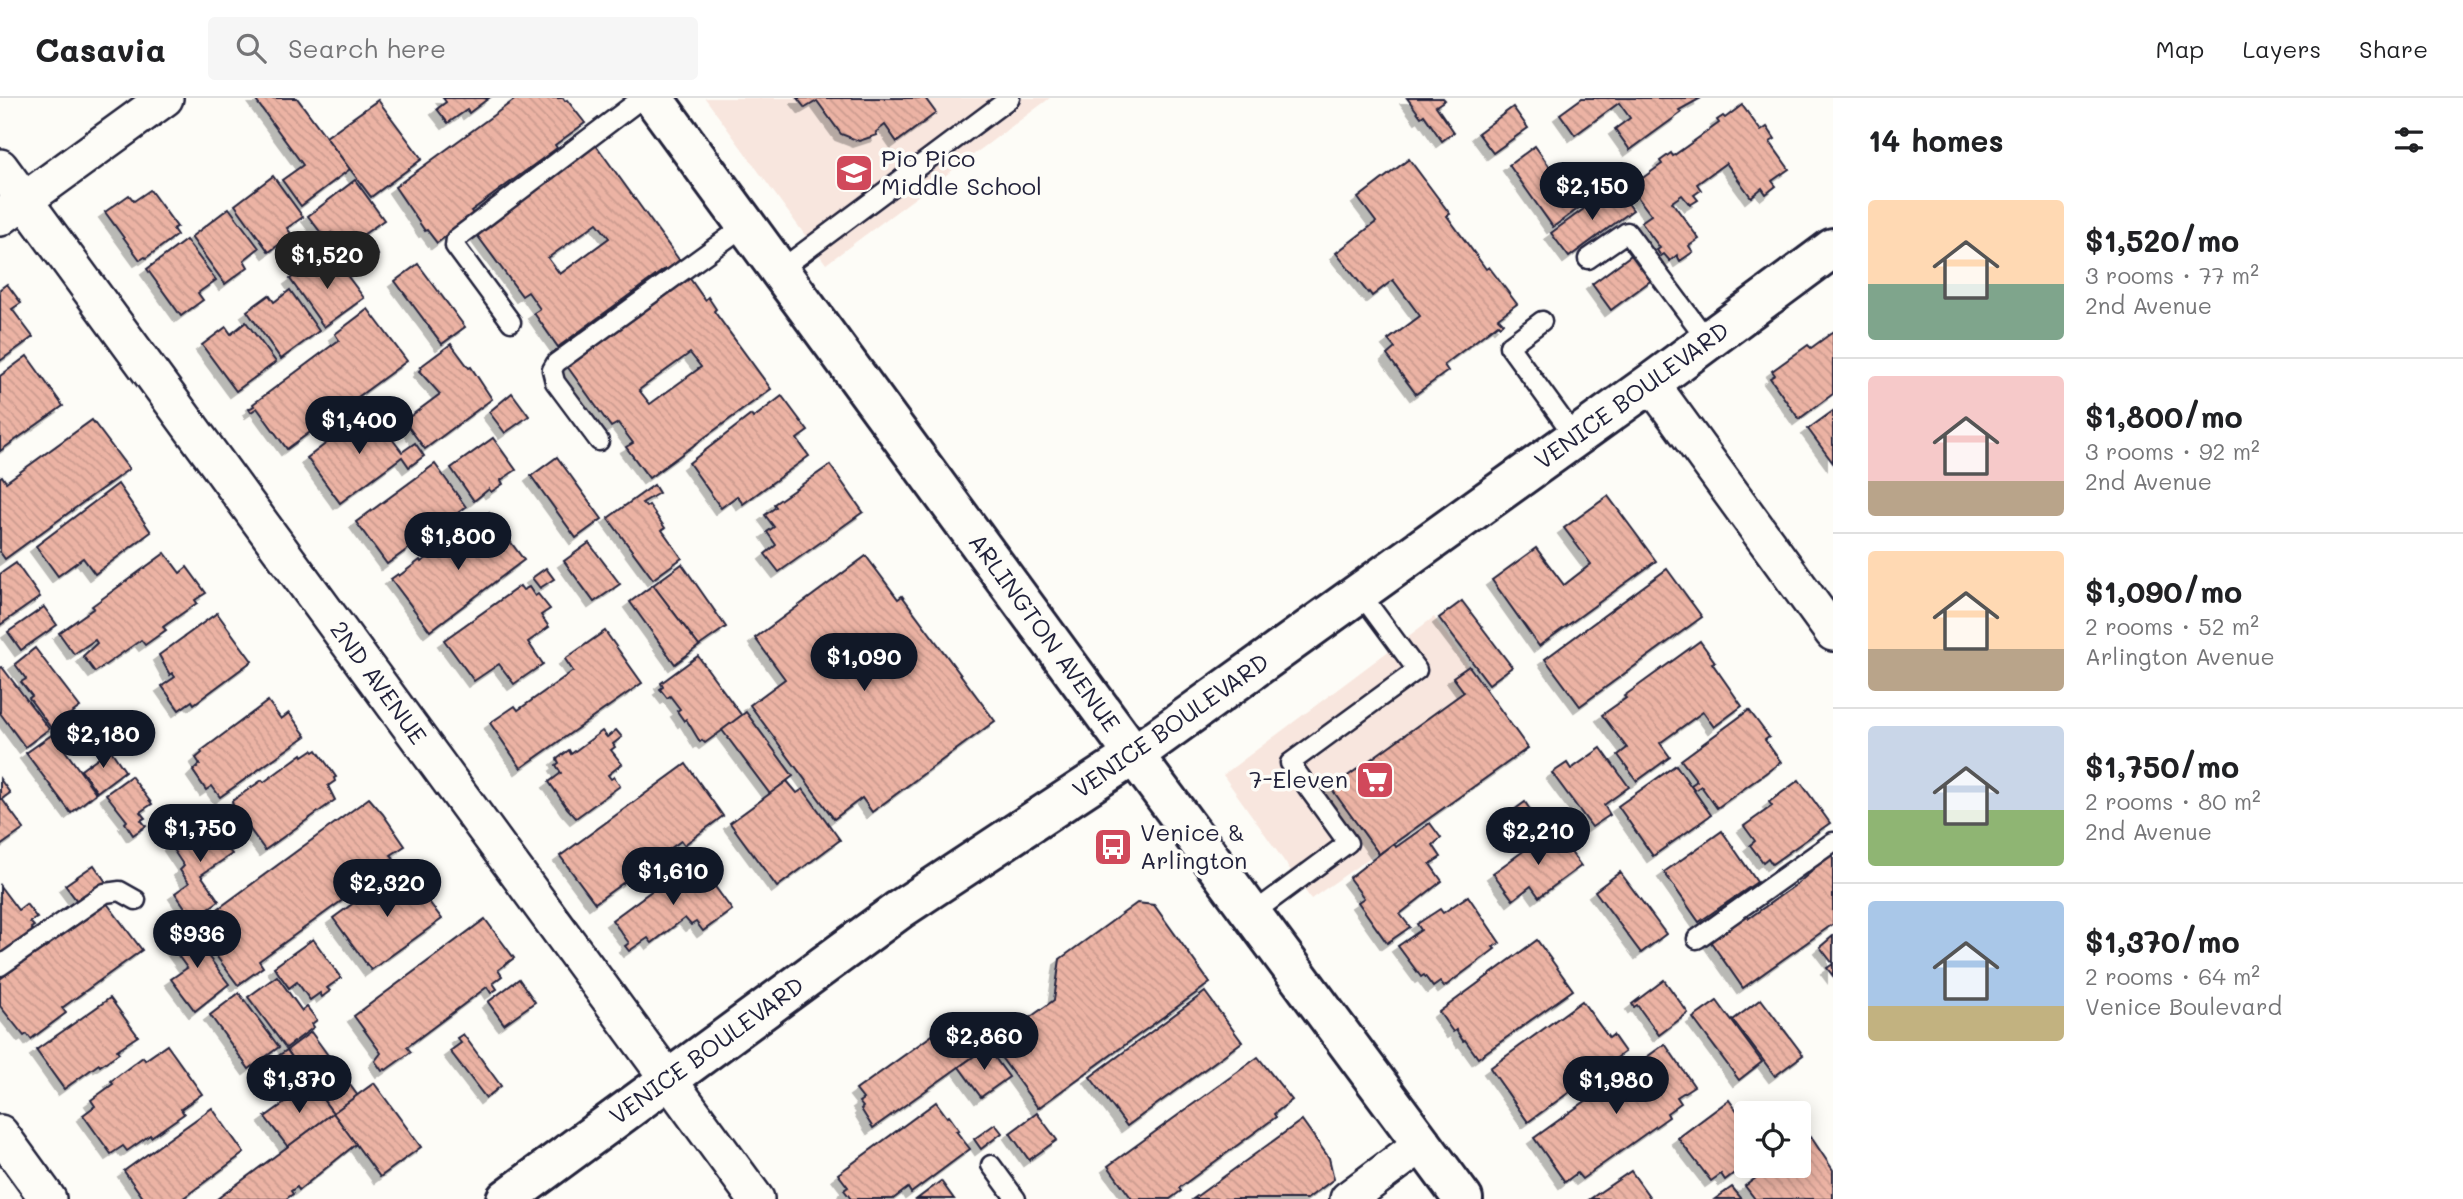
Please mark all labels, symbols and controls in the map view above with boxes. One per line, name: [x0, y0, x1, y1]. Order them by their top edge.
search box: [208, 17, 698, 80]
text: Casavia: [35, 27, 166, 70]
icon: search: [232, 29, 270, 67]
text: Search here: [288, 31, 446, 65]
text: Map: [2156, 33, 2204, 64]
text: Layers: [2242, 33, 2321, 64]
text: Share: [2359, 33, 2428, 64]
text: 14 homes: [1868, 120, 2004, 160]
icon: filters: [2390, 121, 2428, 159]
place label: Pio Pico Middle School: [881, 142, 1042, 201]
school or university icon: Pio Pico Middle School: [833, 152, 875, 194]
pin: $2,150: [1535, 162, 1649, 222]
text: $2,150: [1556, 170, 1628, 200]
text: $1,520/mo: [2085, 220, 2239, 260]
icon: home: [1924, 228, 2008, 312]
pin: $1,520: [270, 232, 384, 291]
text: $1,520: [291, 239, 363, 269]
text: 3 rooms · 77 m²: [2085, 260, 2259, 290]
text: 2nd Avenue: [2085, 290, 2212, 320]
street label: VENICE BOULEVARD: [1528, 314, 1734, 476]
pin: $1,400: [302, 396, 416, 456]
text: $1,800/mo: [2085, 396, 2243, 436]
text: $1,400: [321, 404, 397, 434]
icon: home: [1924, 404, 2008, 488]
text: 3 rooms · 92 m²: [2085, 436, 2260, 466]
text: 2nd Avenue: [2085, 466, 2212, 496]
pin: $1,800: [401, 512, 515, 572]
text: $1,800: [420, 520, 496, 550]
street label: ARLINGTON AVENUE: [963, 527, 1128, 738]
text: $1,090/mo: [2085, 571, 2242, 611]
icon: home: [1924, 579, 2008, 663]
text: 2 rooms · 52 m²: [2085, 611, 2259, 641]
street label: 2ND AVENUE: [324, 614, 434, 750]
pin: $1,090: [807, 634, 921, 693]
text: $1,090: [827, 641, 901, 671]
text: Arlington Avenue: [2085, 641, 2275, 671]
street label: VENICE BOULEVARD: [1066, 645, 1274, 804]
pin: $2,180: [46, 710, 160, 770]
text: $2,180: [66, 718, 140, 748]
text: $1,750/mo: [2085, 746, 2239, 786]
icon: home: [1924, 754, 2008, 838]
supermarket icon: 7-Eleven: [1354, 759, 1396, 801]
place label: 7-Eleven: [1249, 763, 1348, 794]
text: 2 rooms · 80 m²: [2085, 786, 2261, 816]
pin: $1,750: [143, 804, 257, 864]
pin: $2,210: [1481, 808, 1595, 867]
text: $1,750: [164, 812, 236, 842]
text: $2,210: [1502, 815, 1574, 845]
place label: Venice & Arlington: [1140, 816, 1247, 875]
text: 2nd Avenue: [2085, 816, 2212, 846]
bus stop icon: Venice & Arlington: [1092, 826, 1134, 868]
pin: $1,610: [616, 848, 730, 907]
text: $1,610: [638, 855, 708, 885]
pin: $2,320: [330, 860, 444, 919]
text: $2,320: [349, 867, 425, 897]
pin: $936: [156, 910, 238, 970]
text: $936: [169, 918, 225, 948]
text: $1,370/mo: [2085, 921, 2240, 961]
icon: home: [1924, 929, 2008, 1013]
text: 2 rooms · 64 m²: [2085, 961, 2260, 991]
street label: VENICE BOULEVARD: [603, 969, 809, 1131]
text: Venice Boulevard: [2085, 991, 2282, 1021]
pin: $2,860: [927, 1012, 1041, 1072]
text: $2,860: [945, 1020, 1023, 1050]
pin: $1,370: [242, 1056, 356, 1115]
pin: $1,980: [1559, 1056, 1673, 1116]
text: $1,370: [263, 1063, 335, 1093]
text: $1,980: [1579, 1064, 1653, 1094]
map controls: [1734, 1101, 1811, 1178]
button: locate: [1734, 1101, 1811, 1178]

